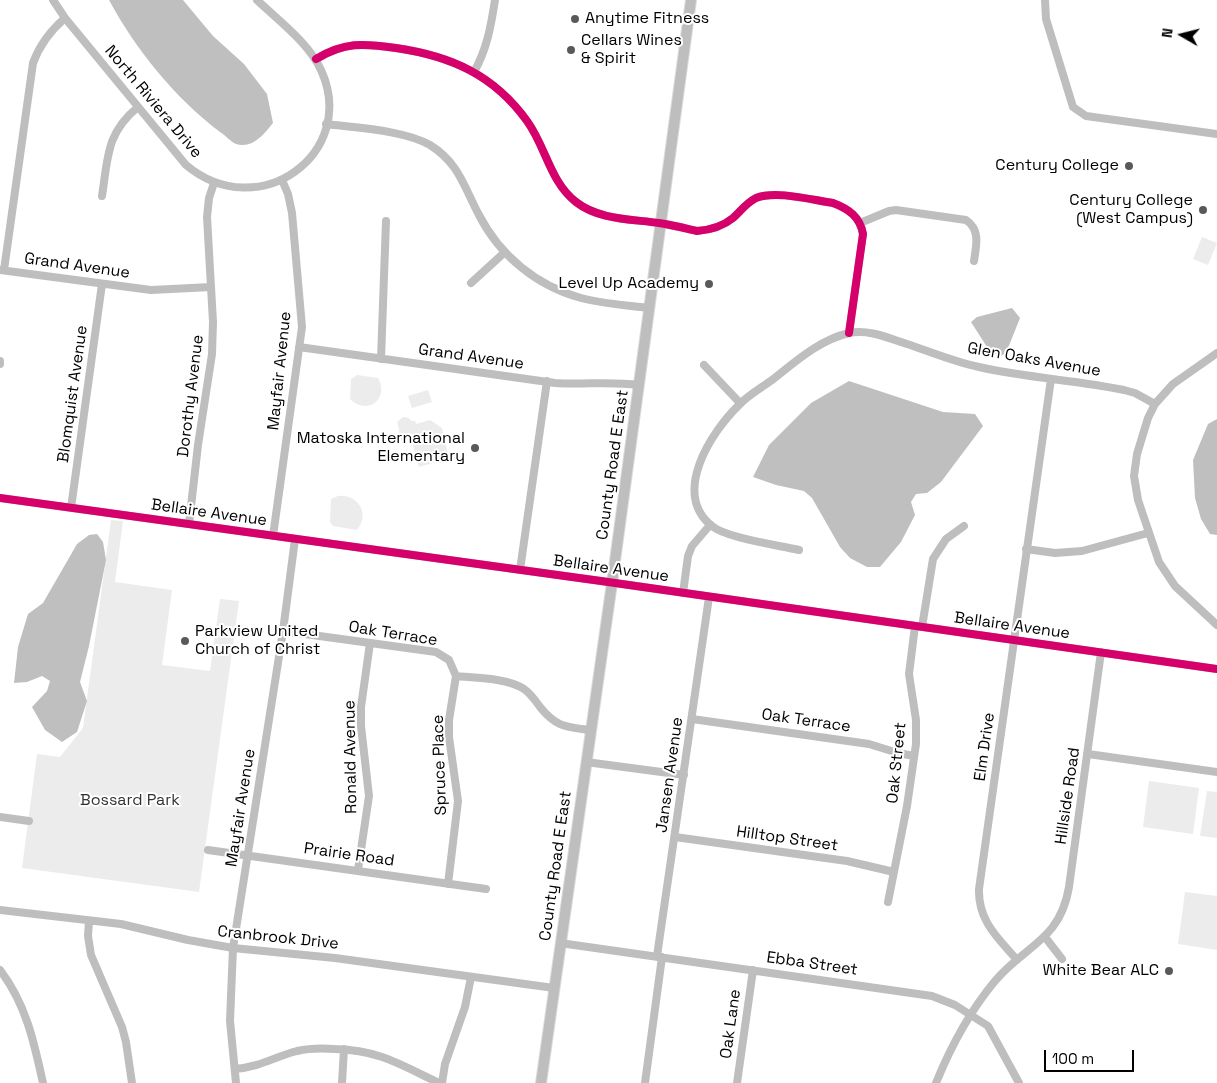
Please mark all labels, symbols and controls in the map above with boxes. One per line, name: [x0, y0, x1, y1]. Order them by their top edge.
place label: Anytime Fitness: [585, 9, 709, 29]
north arrow: [1157, 10, 1207, 60]
marker: Anytime Fitness: [569, 13, 581, 25]
text: N: [1158, 27, 1177, 39]
place label: Cellars Wines & Spirit: [581, 31, 682, 69]
street label: North Riviera Drive: [100, 42, 206, 162]
marker: Cellars Wines & Spirit: [565, 44, 577, 56]
place label: Century College: [995, 156, 1119, 176]
marker: Century College: [1123, 160, 1135, 172]
place label: Century College (West Campus): [1069, 191, 1193, 229]
marker: Century College (West Campus): [1197, 204, 1209, 216]
street label: Grand Avenue: [23, 249, 131, 283]
place label: Level Up Academy: [558, 274, 699, 294]
marker: Level Up Academy: [703, 278, 715, 290]
street label: Mayfair Avenue: [264, 311, 296, 431]
street label: Blomquist Avenue: [54, 324, 92, 464]
street label: Dorothy Avenue: [174, 334, 208, 458]
street label: Glen Oaks Avenue: [966, 339, 1102, 381]
street label: Grand Avenue: [417, 340, 525, 374]
street label: County Road E East: [593, 389, 633, 541]
place label: Matoska International Elementary: [297, 429, 465, 467]
marker: Matoska International Elementary: [469, 442, 481, 454]
street label: Bellaire Avenue: [150, 495, 268, 531]
street label: Bellaire Avenue: [552, 551, 670, 587]
street label: Bellaire Avenue: [953, 608, 1071, 644]
street label: Oak Terrace: [347, 618, 439, 650]
place label: Parkview United Church of Christ: [195, 622, 320, 660]
marker: Parkview United Church of Christ: [179, 635, 191, 647]
street label: Ronald Avenue: [340, 700, 362, 814]
street label: Oak Terrace: [760, 705, 852, 737]
street label: Elm Drive: [971, 711, 999, 783]
street label: Spruce Place: [429, 714, 451, 816]
street label: Jansen Avenue: [652, 716, 688, 834]
street label: Oak Street: [883, 721, 911, 805]
street label: Hillside Road: [1052, 746, 1084, 846]
street label: Mayfair Avenue: [222, 748, 260, 868]
street label: County Road E East: [536, 790, 576, 942]
park label: Bossard Park: [80, 791, 180, 811]
street label: Hilltop Street: [735, 822, 839, 856]
street label: Prairie Road: [302, 839, 396, 871]
street label: Cranbrook Drive: [216, 922, 340, 954]
street label: Ebba Street: [765, 948, 859, 980]
place label: White Bear ALC: [1042, 961, 1159, 981]
marker: White Bear ALC: [1163, 965, 1175, 977]
street label: Oak Lane: [717, 988, 745, 1060]
scale bar: [1047, 1040, 1137, 1072]
text: 100 m: [1052, 1049, 1094, 1068]

